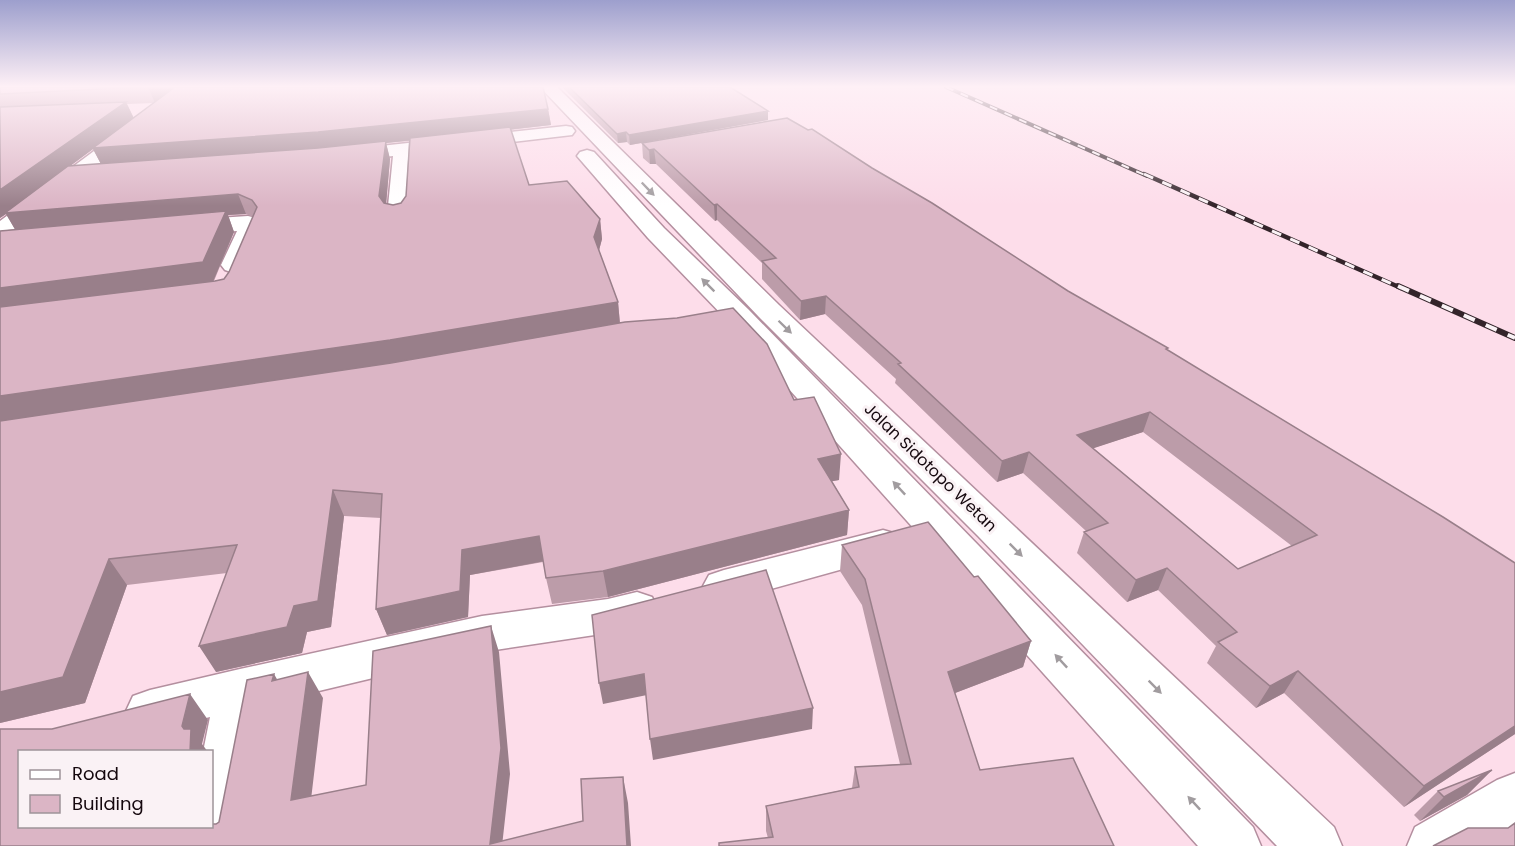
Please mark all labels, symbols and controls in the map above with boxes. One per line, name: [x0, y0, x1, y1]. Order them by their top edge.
one-way arrow: [640, 181, 654, 195]
one-way arrow: [701, 278, 715, 292]
one-way arrow: [778, 319, 792, 333]
street label: Jalan Sidotopo Wetan: [859, 398, 1002, 537]
one-way arrow: [892, 480, 906, 495]
one-way arrow: [1009, 542, 1023, 556]
one-way arrow: [1055, 654, 1068, 669]
one-way arrow: [1147, 679, 1161, 693]
legend: [18, 750, 213, 828]
text: Road: [72, 761, 119, 786]
text: Building: [72, 791, 144, 816]
one-way arrow: [1188, 797, 1202, 811]

